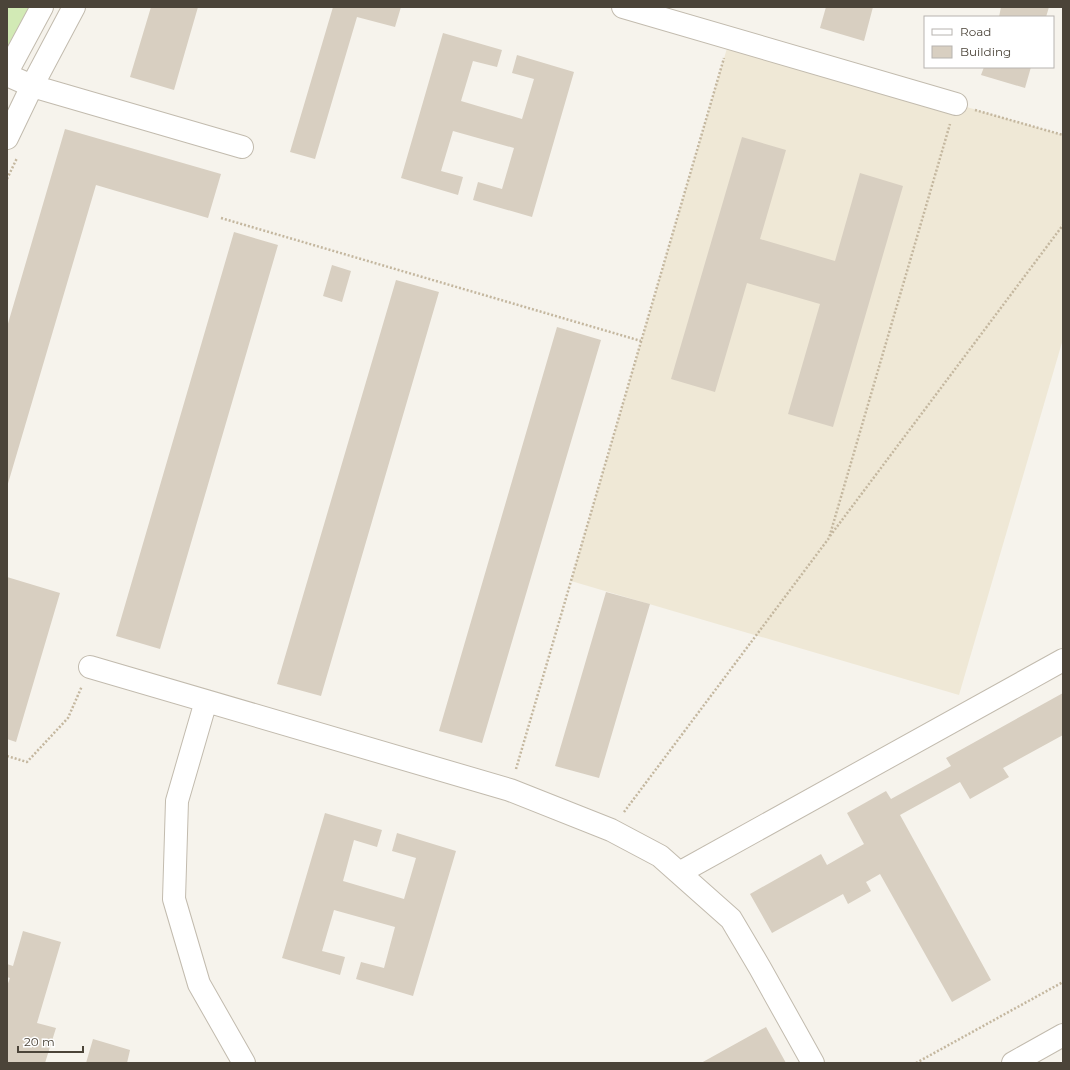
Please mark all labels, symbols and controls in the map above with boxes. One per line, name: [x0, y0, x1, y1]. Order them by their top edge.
legend: [924, 16, 1054, 68]
text: Road: [960, 24, 991, 39]
text: Building: [960, 44, 1011, 59]
scale bar: [18, 1028, 83, 1054]
text: 20 m: [24, 1034, 55, 1049]

